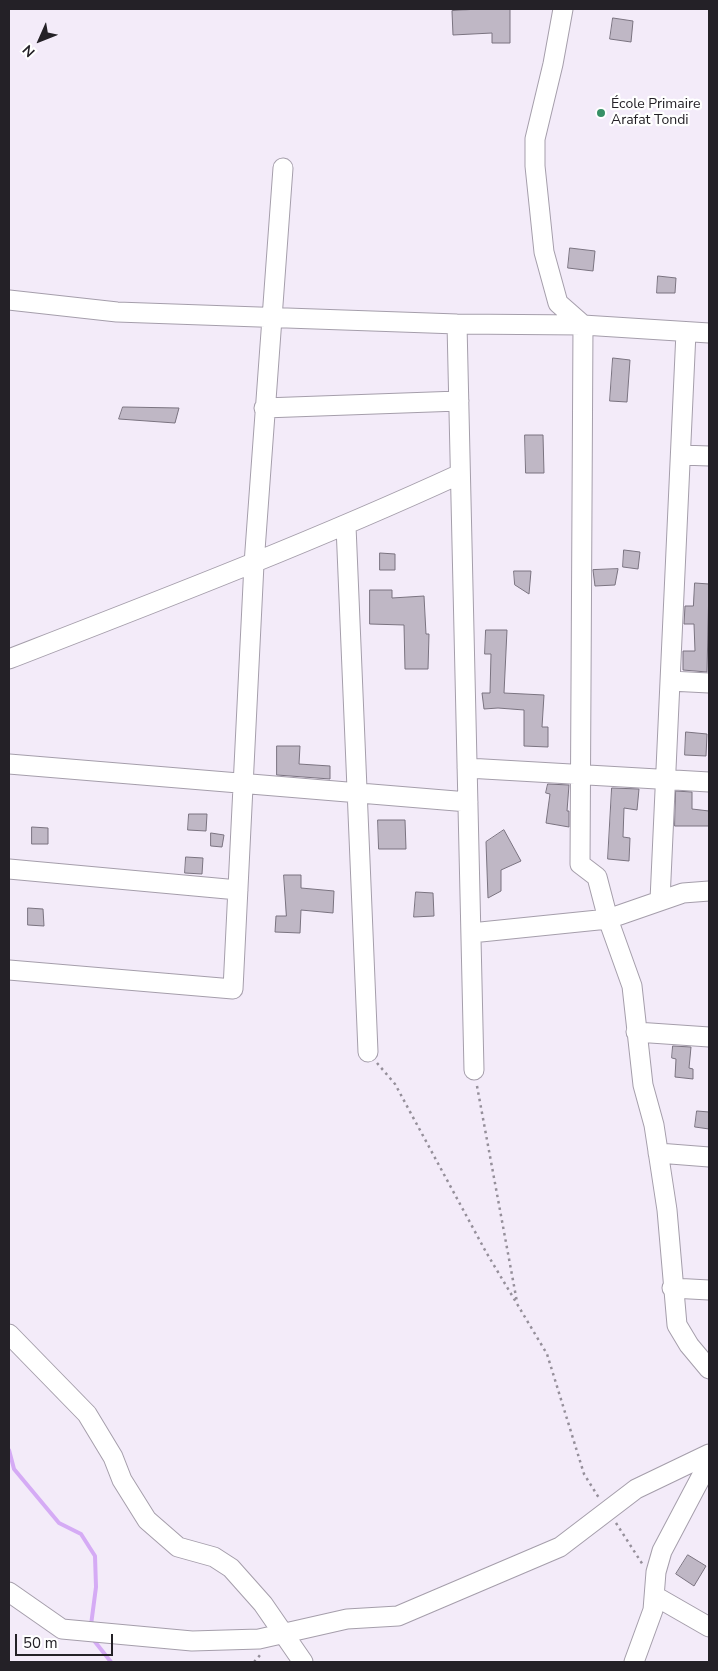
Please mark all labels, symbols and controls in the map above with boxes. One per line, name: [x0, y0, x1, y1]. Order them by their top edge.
north arrow: [15, 15, 65, 65]
text: N: [18, 40, 39, 61]
place label: École Primaire Arafat Tondi: [611, 97, 700, 130]
marker: École Primaire Arafat Tondi: [595, 107, 607, 119]
scale bar: [18, 1624, 115, 1656]
text: 50 m: [23, 1633, 58, 1653]

